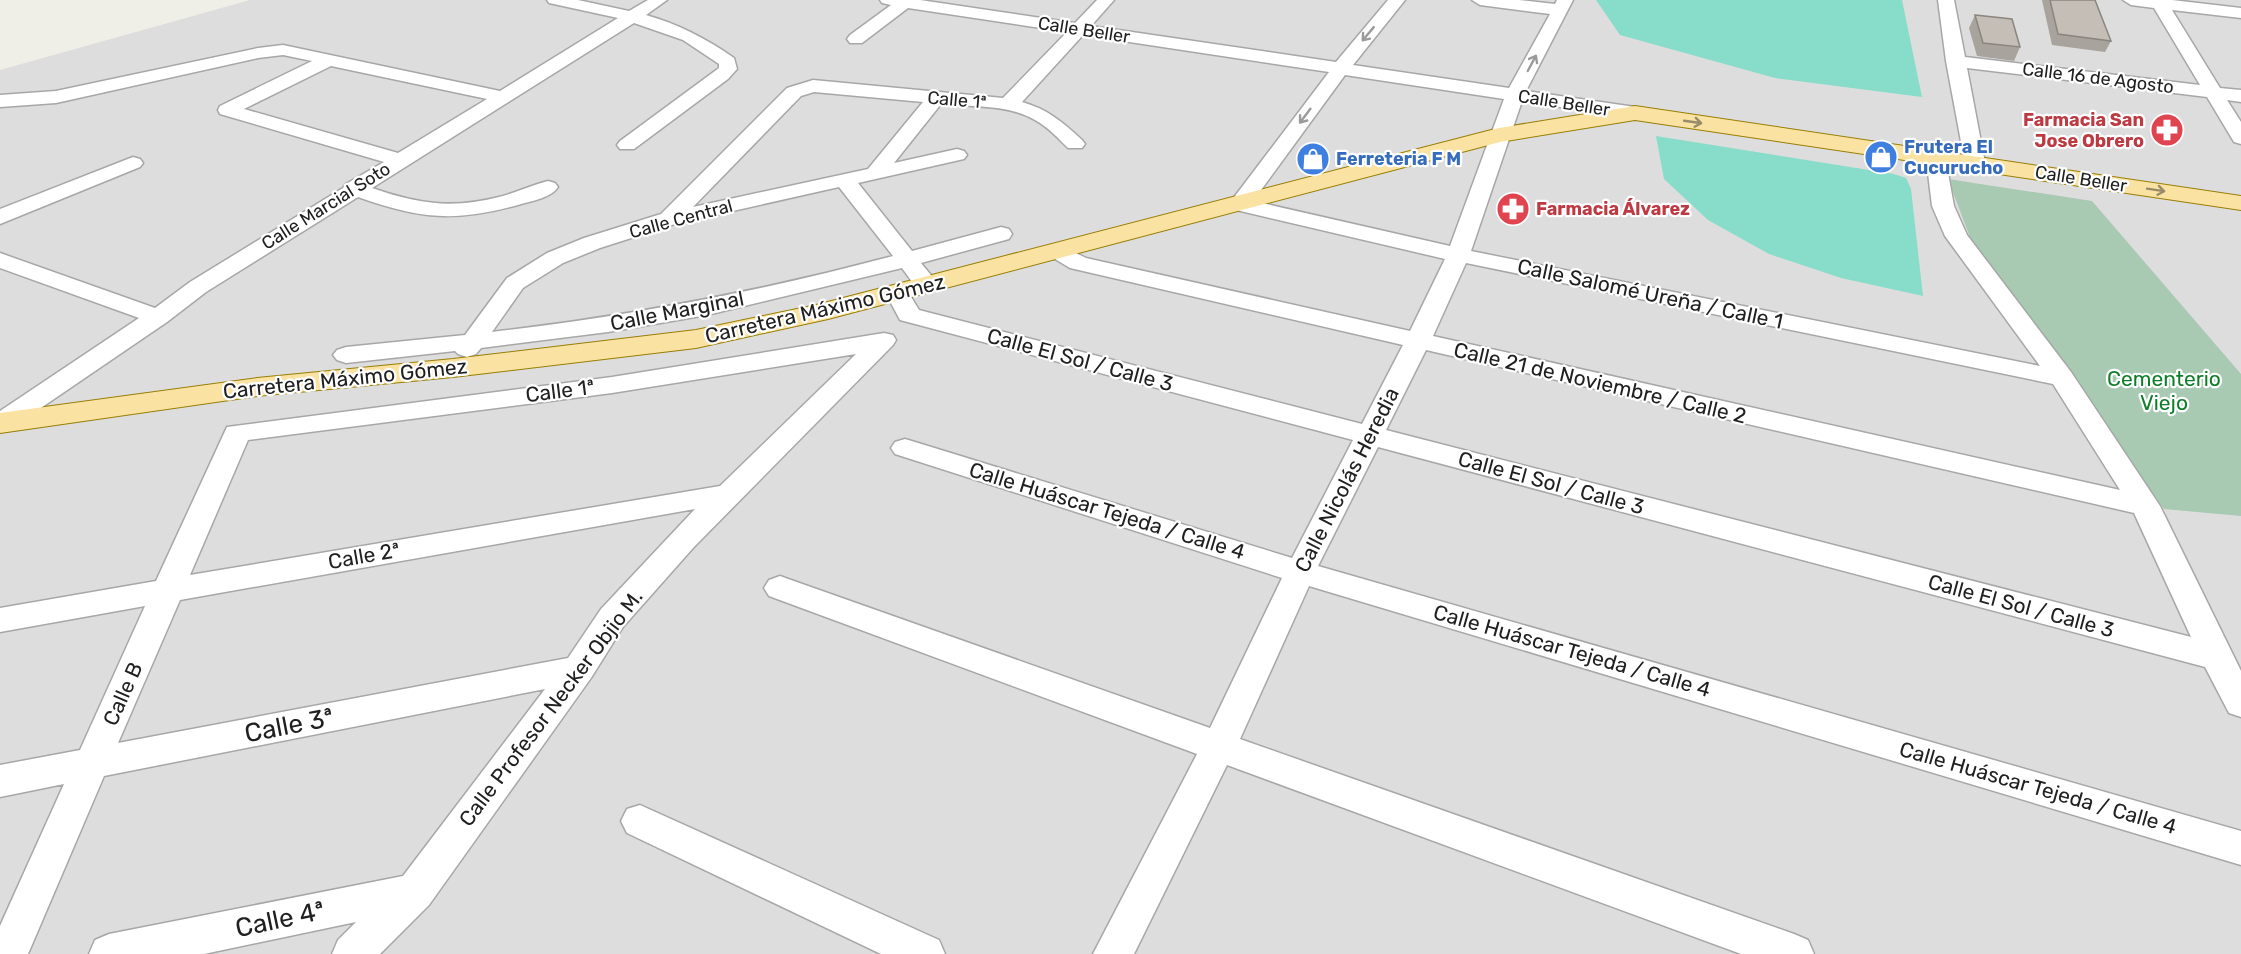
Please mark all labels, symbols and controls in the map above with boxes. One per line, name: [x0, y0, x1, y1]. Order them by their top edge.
street label: Calle Beller: [1036, 12, 1132, 48]
one-way arrow: [1362, 26, 1375, 42]
one-way arrow: [1527, 54, 1538, 72]
street label: Calle 16 de Agosto: [2021, 58, 2175, 98]
street label: Calle Beller: [1516, 85, 1612, 121]
street label: Calle 1ª: [926, 86, 988, 114]
one-way arrow: [1299, 107, 1311, 123]
place label: Farmacia San Jose Obrero: [2023, 109, 2144, 152]
pharmacy icon: Farmacia San Jose Obrero: [2149, 112, 2185, 148]
one-way arrow: [1682, 116, 1702, 127]
place label: Frutera El Cucurucho: [1904, 136, 2003, 179]
shop icon: Frutera El Cucurucho: [1863, 139, 1899, 175]
shop icon: Ferreteria F M: [1295, 141, 1331, 177]
place label: Ferreteria F M: [1336, 148, 1461, 170]
street label: Calle Marcial Soto: [257, 157, 395, 255]
street label: Calle Beller: [2033, 161, 2129, 197]
one-way arrow: [2145, 185, 2165, 196]
pharmacy icon: Farmacia Álvarez: [1495, 191, 1531, 227]
street label: Calle Central: [627, 195, 735, 243]
place label: Farmacia Álvarez: [1536, 198, 1690, 220]
street label: Calle Salomé Ureña / Calle 1: [1515, 253, 1785, 334]
street label: Carretera Máximo Gómez: [702, 269, 947, 348]
street label: Calle Marginal: [608, 285, 746, 336]
street label: Calle El Sol / Calle 3: [984, 323, 1176, 396]
street label: Calle 21 de Noviembre / Calle 2: [1451, 337, 1749, 428]
street label: Carretera Máximo Gómez: [222, 353, 468, 404]
park label: Cementerio Viejo: [2107, 366, 2221, 415]
street label: Calle 1ª: [524, 374, 596, 407]
street label: Calle Nicolás Heredia: [1289, 383, 1404, 576]
street label: Calle El Sol / Calle 3: [1455, 446, 1647, 519]
street label: Calle Huáscar Tejeda / Calle 4: [966, 457, 1248, 564]
street label: Calle 2ª: [326, 537, 402, 574]
street label: Calle El Sol / Calle 3: [1925, 569, 2117, 642]
street label: Calle Profesor Necker Objio M.: [453, 584, 648, 831]
street label: Calle Huáscar Tejeda / Calle 4: [1431, 599, 1714, 702]
street label: Calle B: [98, 658, 148, 729]
street label: Calle 3ª: [242, 702, 336, 749]
street label: Calle Huáscar Tejeda / Calle 4: [1897, 736, 2180, 839]
street label: Calle 4ª: [232, 895, 328, 944]

